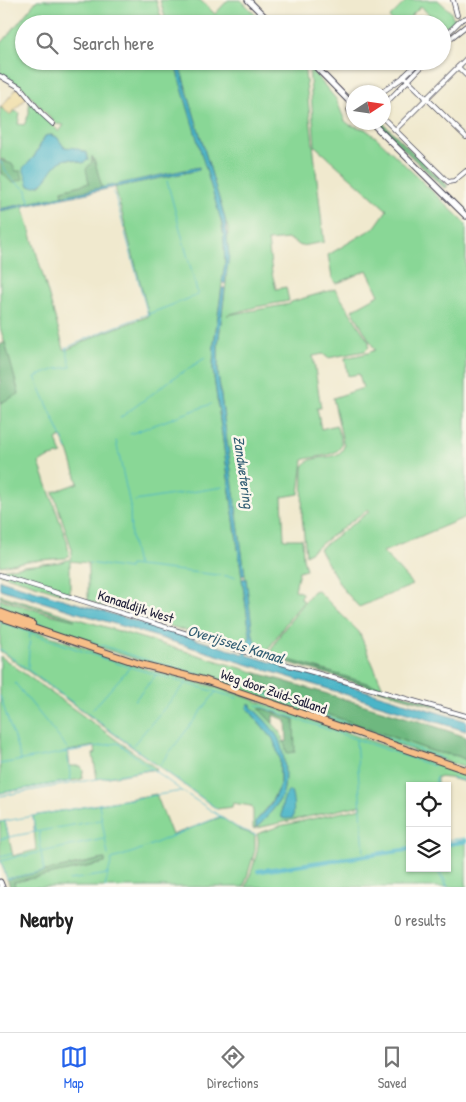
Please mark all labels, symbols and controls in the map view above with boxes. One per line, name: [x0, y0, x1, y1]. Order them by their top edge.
search box: [15, 15, 451, 70]
icon: search: [33, 29, 61, 57]
text: Search here: [73, 30, 154, 56]
north arrow: [346, 85, 391, 130]
water label: Zandwetering: [229, 435, 260, 511]
street label: Kanaaldijk West: [95, 585, 177, 628]
water label: Overijssels Kanaal: [185, 619, 288, 669]
street label: Weg door Zuid-Salland: [218, 664, 330, 719]
map controls: [406, 782, 451, 872]
button: locate: [406, 782, 451, 827]
button: layers: [406, 827, 451, 872]
text: Nearby: [20, 905, 73, 934]
text: 0 results: [394, 909, 446, 931]
tab: Map: [60, 1043, 88, 1092]
tab: Directions: [207, 1043, 258, 1092]
tab: Saved: [378, 1043, 406, 1092]

